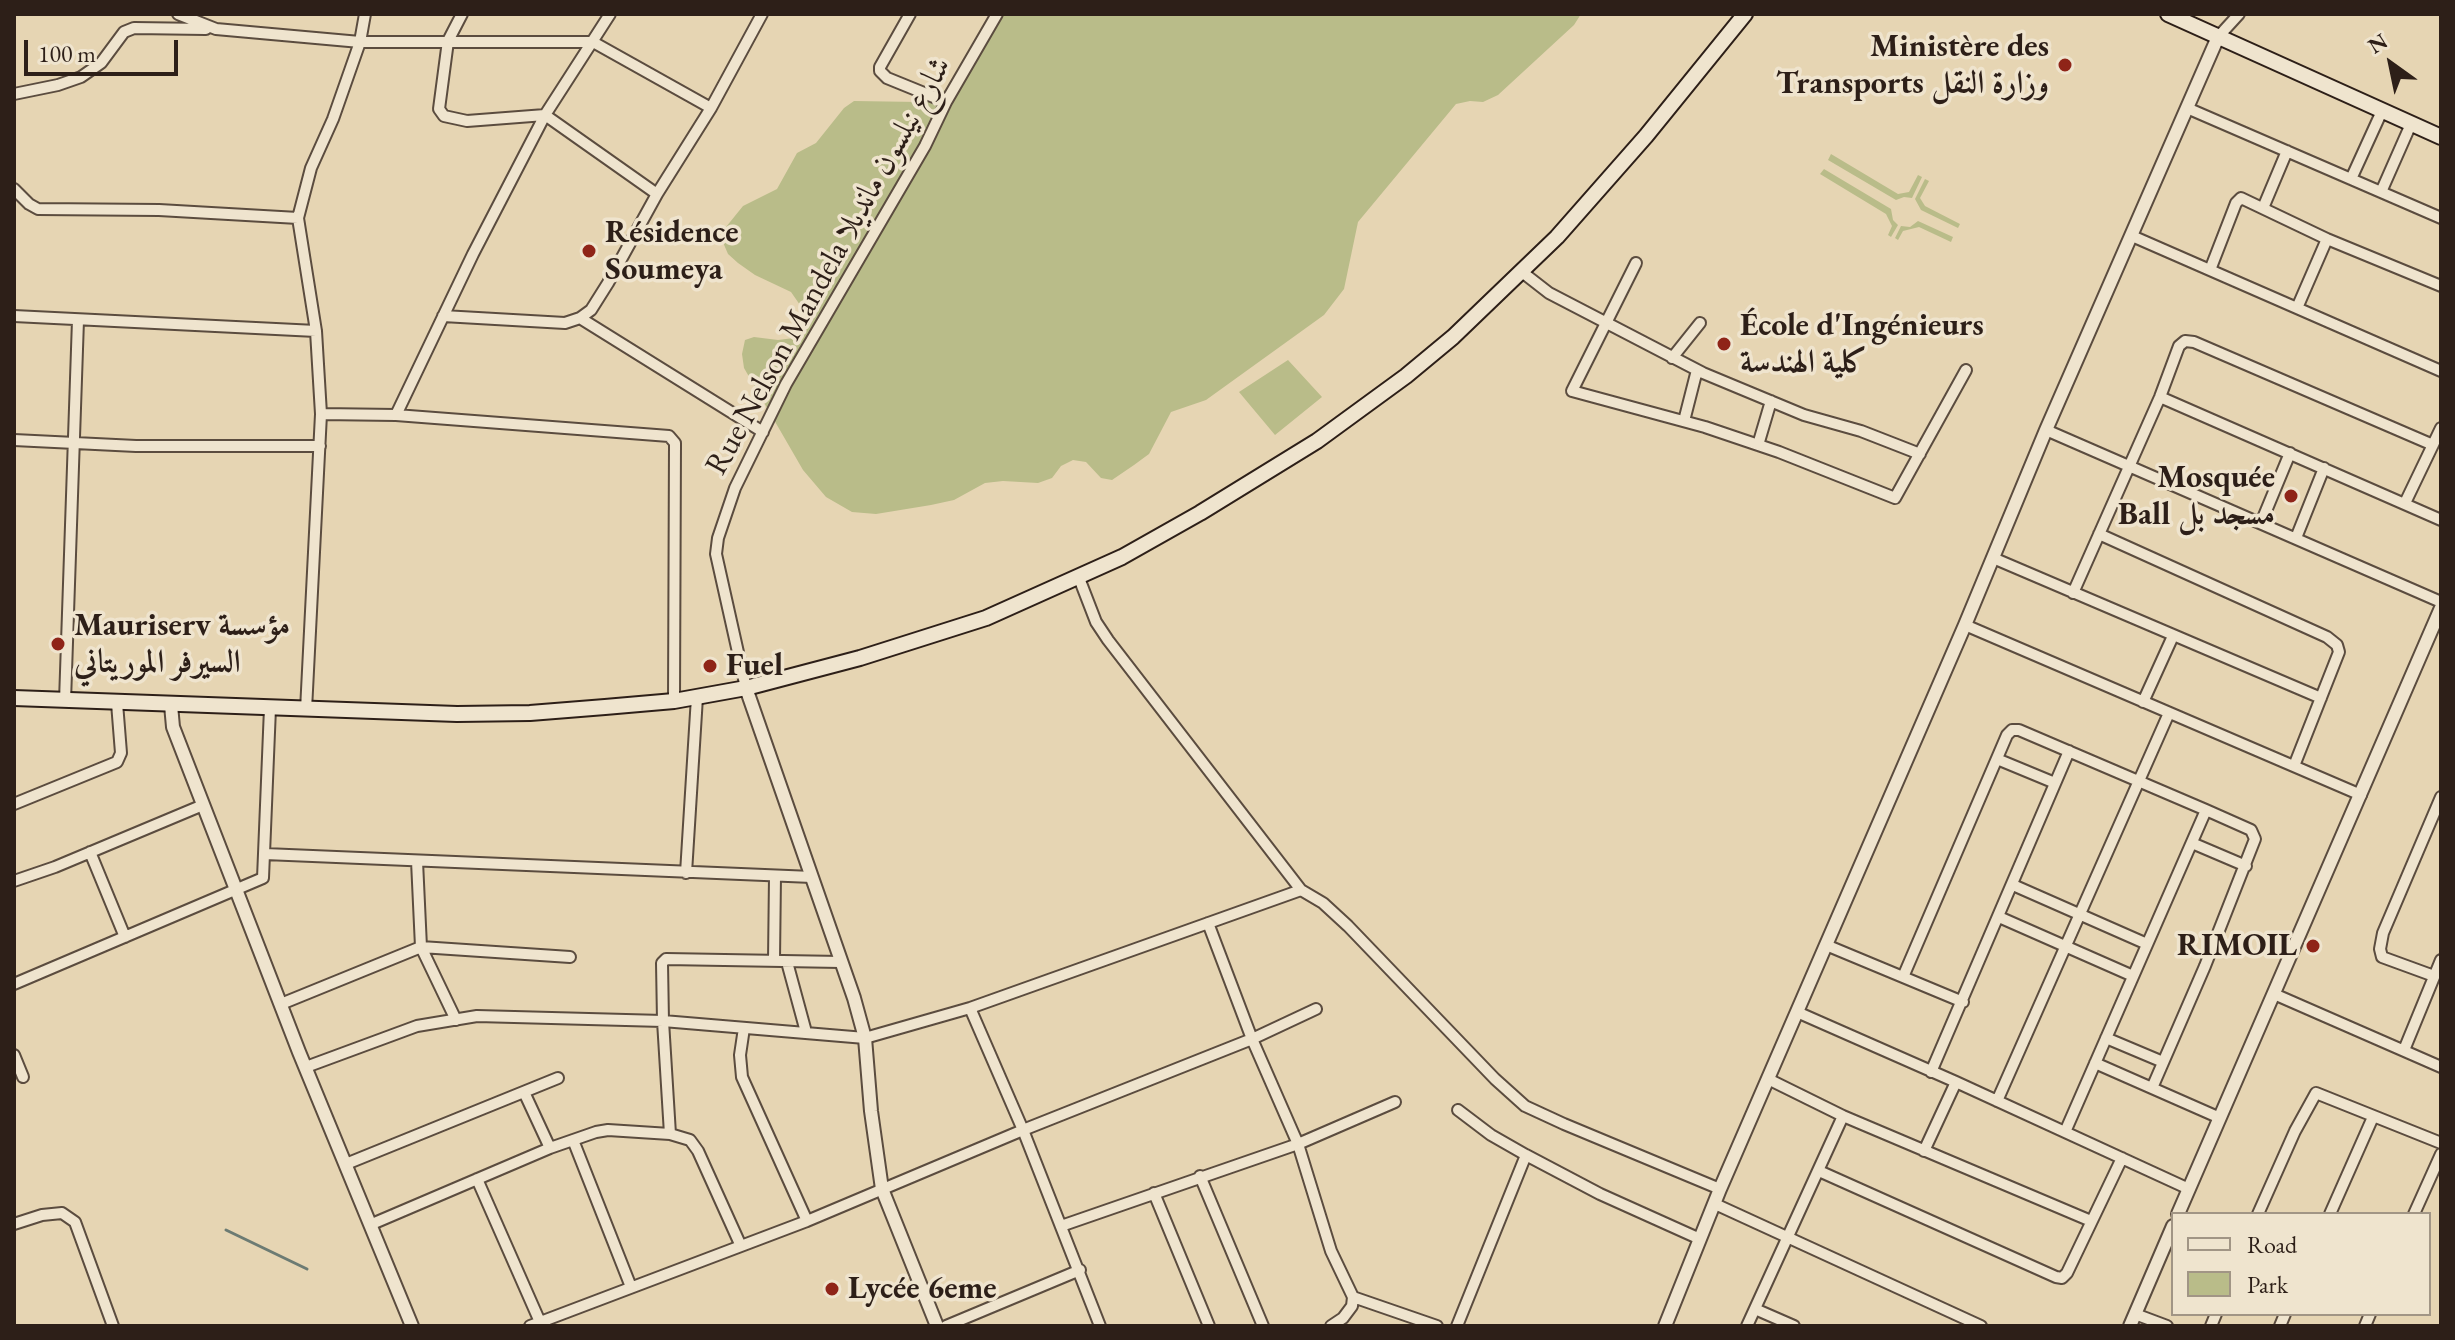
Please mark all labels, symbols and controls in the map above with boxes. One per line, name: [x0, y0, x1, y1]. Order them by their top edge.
scale bar: [28, 24, 182, 74]
north arrow: [2351, 24, 2431, 104]
text: N: [2362, 26, 2393, 60]
place label: Ministère des Transports وزارة النقل: [1776, 28, 2049, 103]
text: 100 m: [38, 38, 96, 69]
street label: Rue Nelson Mandela شارع نيلسون مانديلا: [698, 50, 960, 482]
marker: Ministère des Transports وزارة النقل: [2056, 56, 2074, 74]
place label: Résidence Soumeya: [605, 214, 739, 289]
marker: Résidence Soumeya: [580, 242, 598, 260]
place label: École d'Ingénieurs كلية الهندسة: [1740, 307, 1984, 382]
marker: École d'Ingénieurs كلية الهندسة: [1715, 335, 1733, 353]
place label: Mosquée Ball مسجد بل: [2118, 459, 2275, 534]
marker: Mosquée Ball مسجد بل: [2282, 487, 2300, 505]
place label: Mauriserv مؤسسة السيرفر الموريتاني: [74, 607, 290, 682]
marker: Mauriserv مؤسسة السيرفر الموريتاني: [49, 635, 67, 653]
place label: Fuel: [726, 647, 783, 685]
marker: Fuel: [701, 657, 719, 675]
place label: RIMOIL: [2177, 927, 2297, 965]
marker: RIMOIL: [2304, 937, 2322, 955]
legend: [2171, 1212, 2431, 1316]
text: Road: [2247, 1229, 2297, 1260]
text: Park: [2247, 1269, 2288, 1300]
place label: Lycée 6eme: [848, 1270, 997, 1308]
marker: Lycée 6eme: [823, 1280, 841, 1298]

